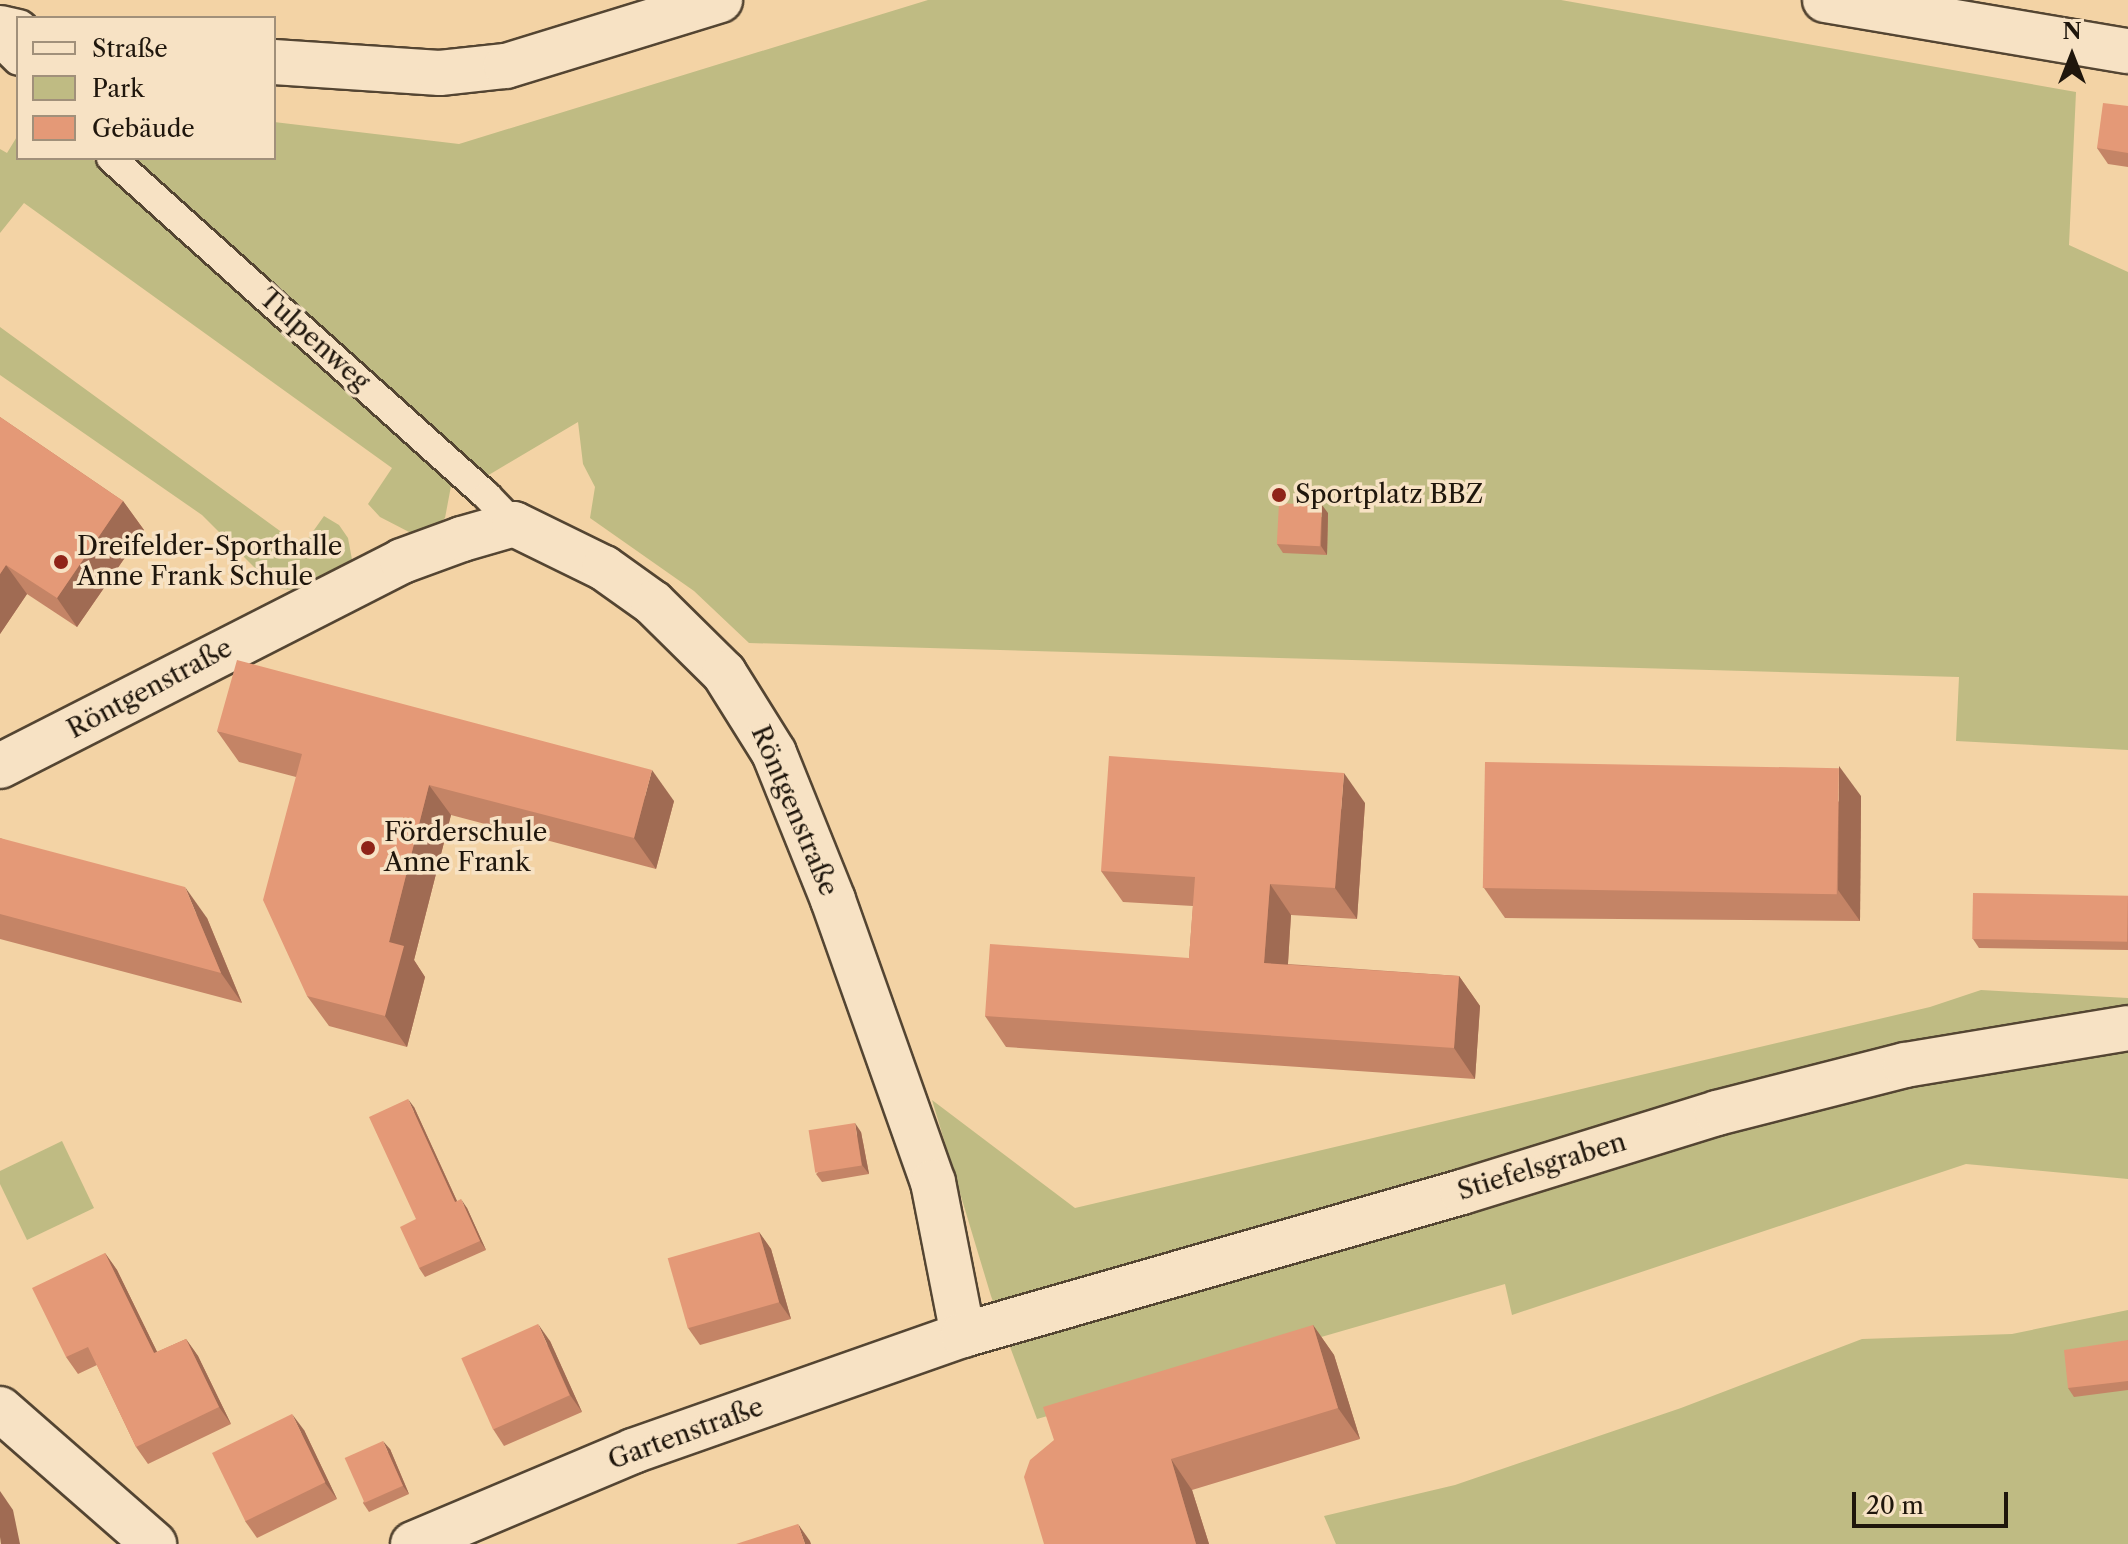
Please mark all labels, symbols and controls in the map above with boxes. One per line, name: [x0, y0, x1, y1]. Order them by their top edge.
legend: [16, 16, 276, 160]
north arrow: [2032, 16, 2112, 96]
text: N: [2062, 18, 2082, 45]
text: Straße: [92, 34, 168, 63]
text: Park: [92, 74, 144, 103]
text: Gebäude: [92, 114, 195, 143]
street label: Tulpenweg: [252, 282, 376, 398]
place label: Sportplatz BBZ: [1295, 479, 1483, 511]
marker: Sportplatz BBZ: [1270, 486, 1288, 504]
place label: Dreifelder-Sporthalle Anne Frank Schule: [77, 531, 342, 592]
marker: Dreifelder-Sporthalle Anne Frank Schule: [52, 553, 70, 571]
street label: Röntgenstraße: [62, 632, 238, 746]
street label: Röntgenstraße: [744, 721, 844, 901]
place label: Förderschule Anne Frank: [384, 817, 547, 878]
marker: Förderschule Anne Frank: [359, 839, 377, 857]
street label: Stiefelsgraben: [1454, 1127, 1630, 1207]
street label: Gartenstraße: [604, 1391, 768, 1477]
scale bar: [1856, 1476, 2012, 1526]
text: 20 m: [1866, 1491, 1924, 1520]

